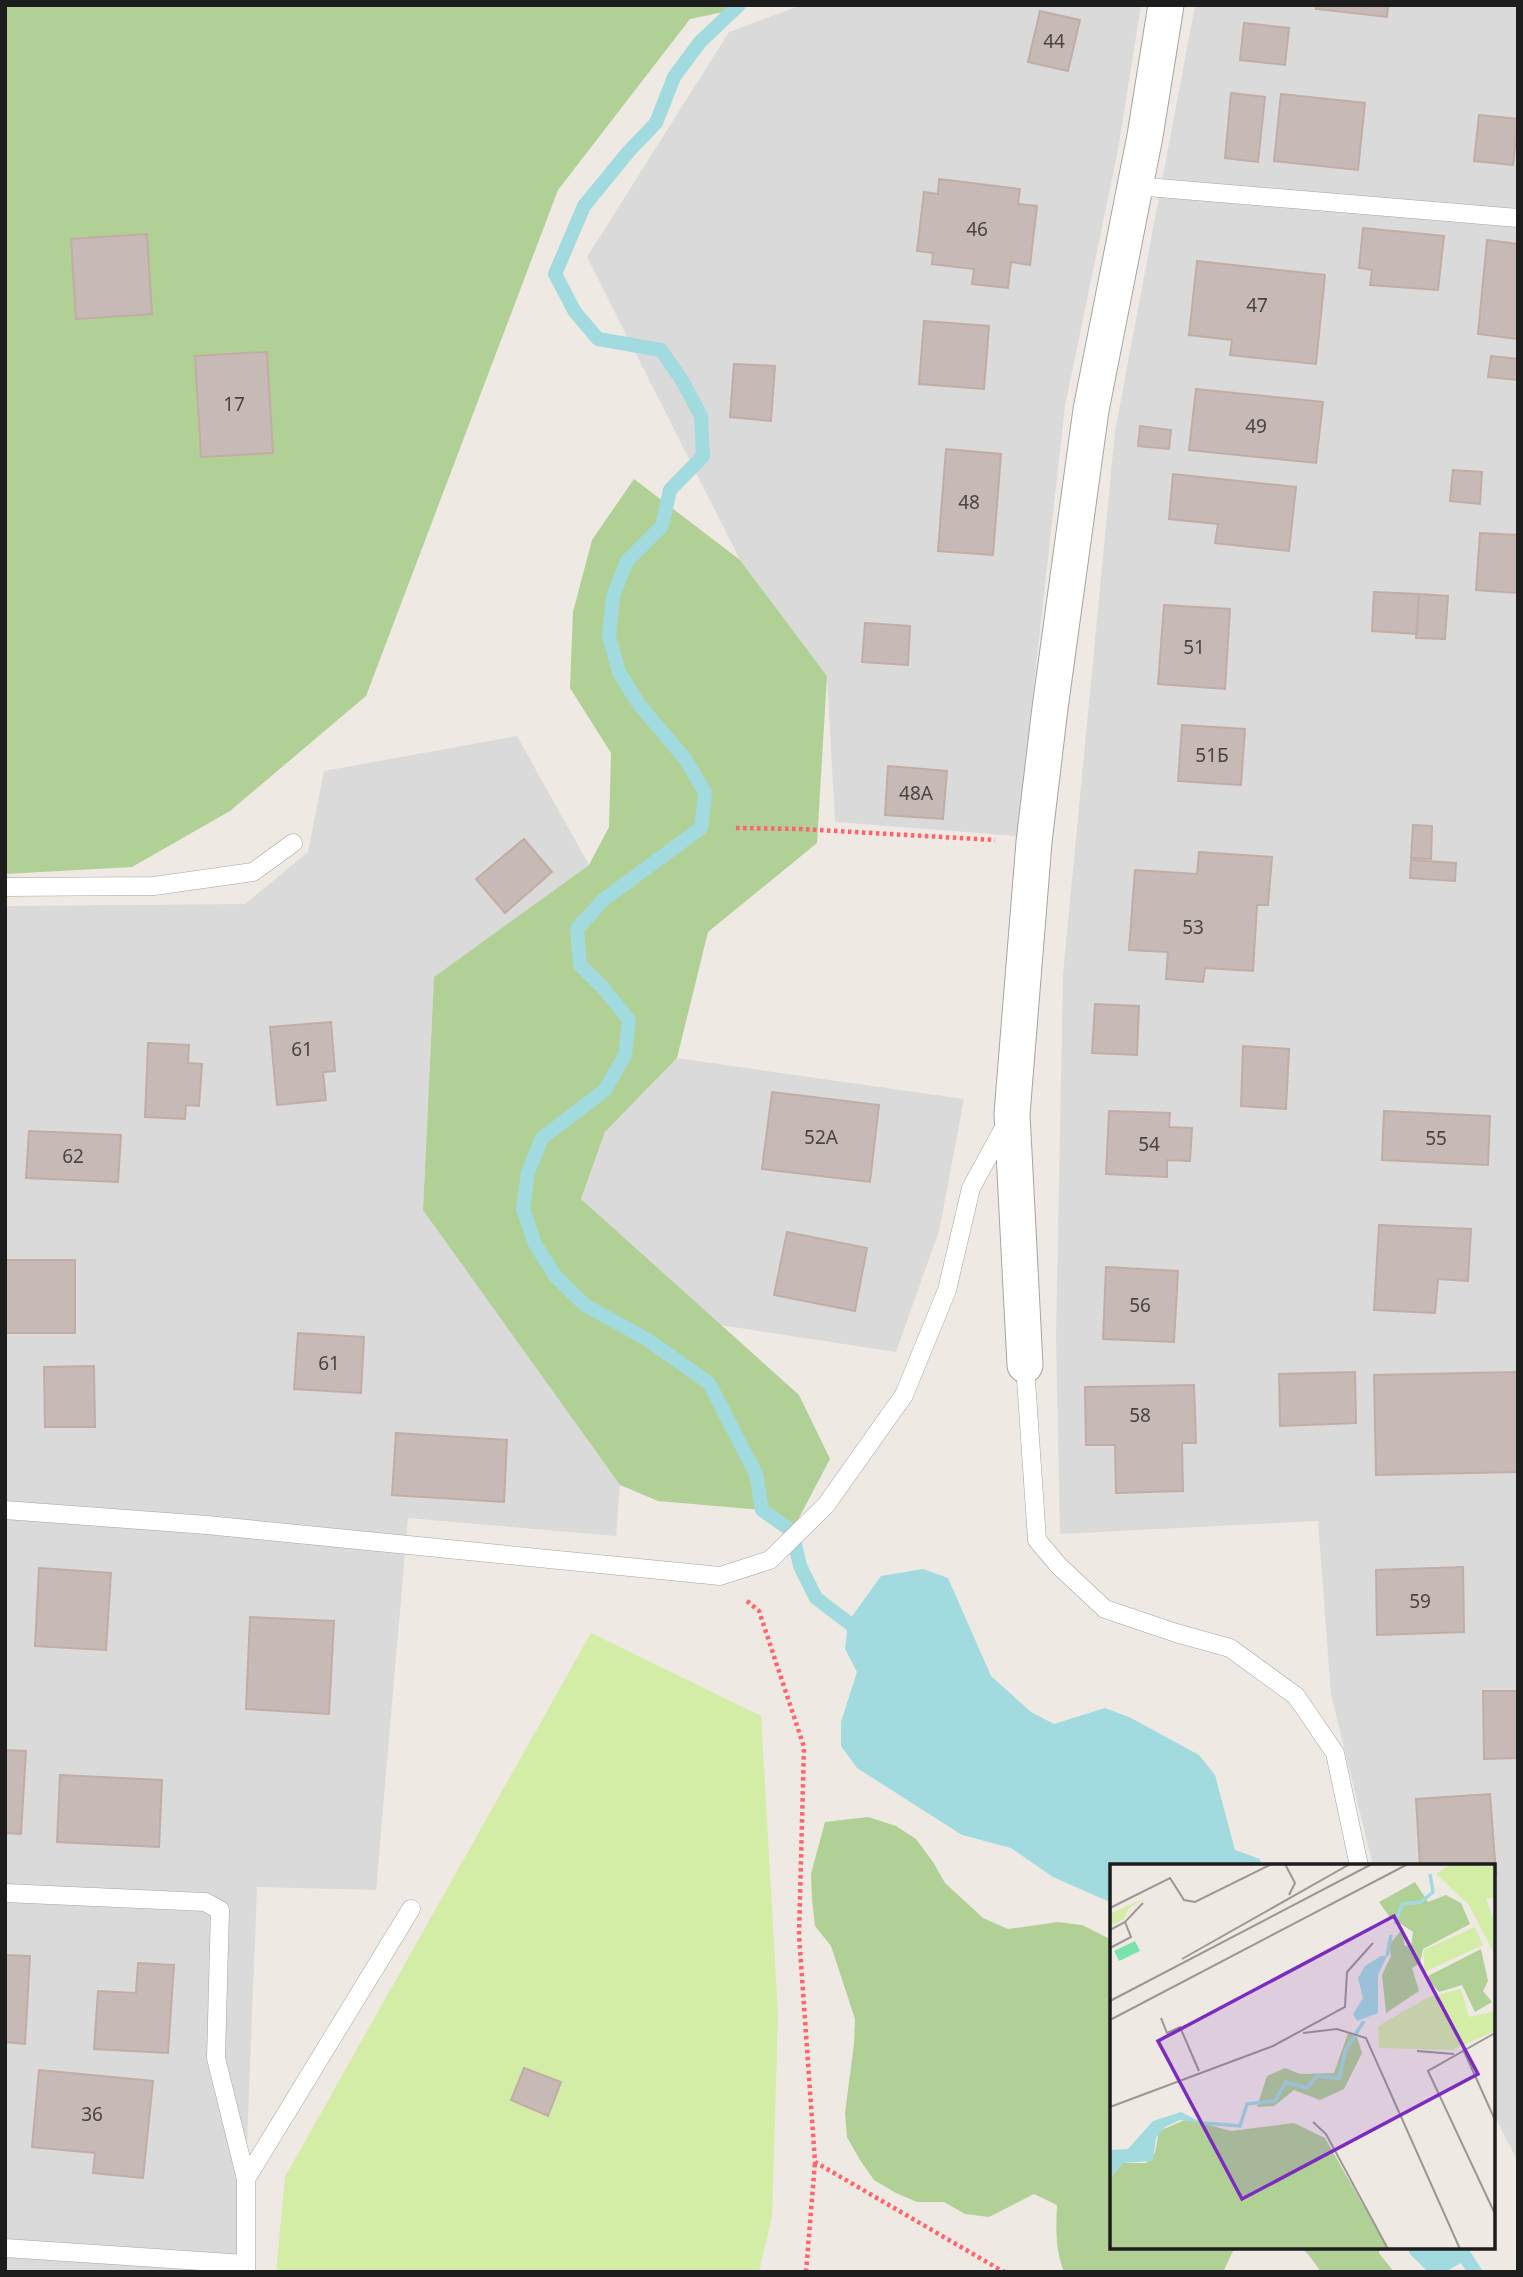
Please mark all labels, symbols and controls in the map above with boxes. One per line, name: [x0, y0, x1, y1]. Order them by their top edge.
house number: 44: [1043, 28, 1065, 54]
house number: 46: [966, 216, 988, 242]
house number: 47: [1246, 292, 1268, 318]
house number: 17: [223, 391, 245, 417]
house number: 49: [1245, 413, 1267, 439]
house number: 48: [958, 489, 980, 515]
house number: 51: [1183, 634, 1205, 660]
house number: 51Б: [1195, 742, 1229, 768]
house number: 48А: [899, 780, 934, 806]
house number: 53: [1182, 914, 1204, 940]
house number: 61: [291, 1036, 313, 1062]
house number: 52А: [804, 1124, 839, 1150]
house number: 55: [1425, 1125, 1447, 1151]
house number: 54: [1138, 1131, 1160, 1157]
house number: 62: [62, 1143, 84, 1169]
house number: 56: [1129, 1292, 1151, 1318]
house number: 61: [318, 1350, 340, 1376]
house number: 58: [1129, 1402, 1151, 1428]
house number: 59: [1409, 1588, 1431, 1614]
inset map: [1110, 1864, 1495, 2249]
house number: 36: [81, 2101, 103, 2127]

